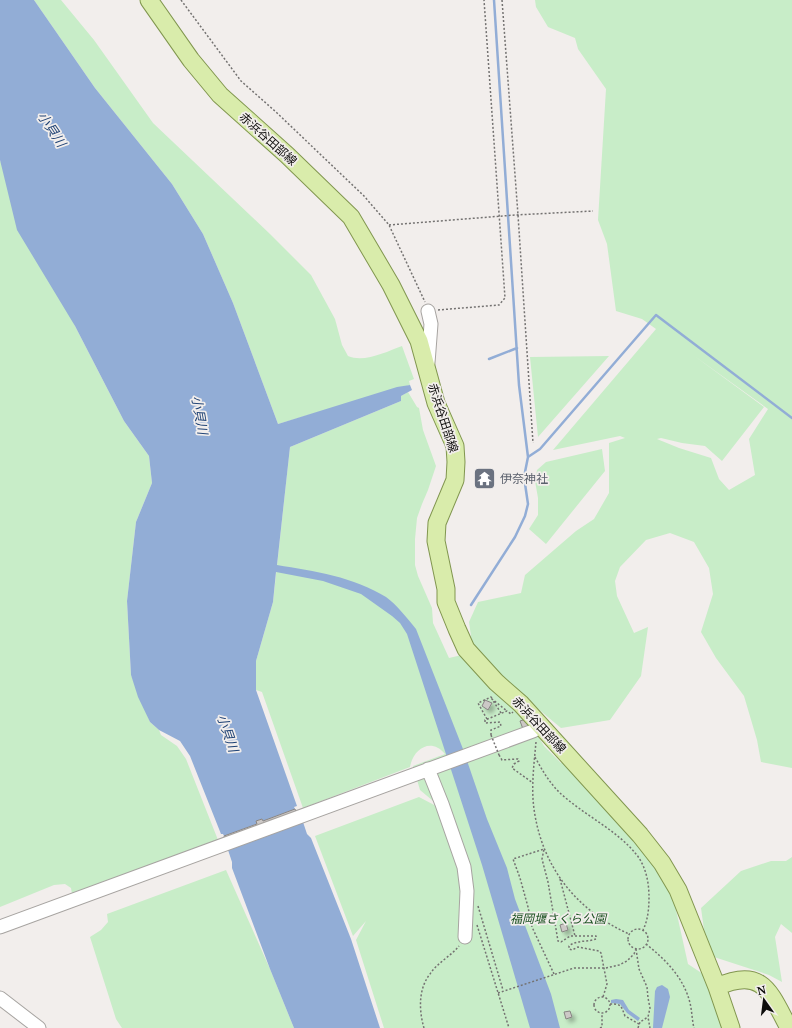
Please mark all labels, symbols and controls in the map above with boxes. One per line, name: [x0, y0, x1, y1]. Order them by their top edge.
water label: 小貝川: [34, 108, 71, 152]
street label: 赤浜谷田部線: [236, 108, 301, 169]
street label: 赤浜谷田部線: [424, 381, 463, 455]
water label: 小貝川: [188, 394, 213, 438]
temple icon: 伊奈神社: [472, 466, 498, 492]
place label: 伊奈神社: [500, 470, 548, 487]
street label: 赤浜谷田部線: [509, 693, 570, 757]
water label: 小貝川: [213, 712, 244, 756]
park label: 福岡堰さくら公園: [510, 910, 608, 927]
north arrow: [744, 980, 784, 1020]
text: N: [755, 981, 768, 998]

